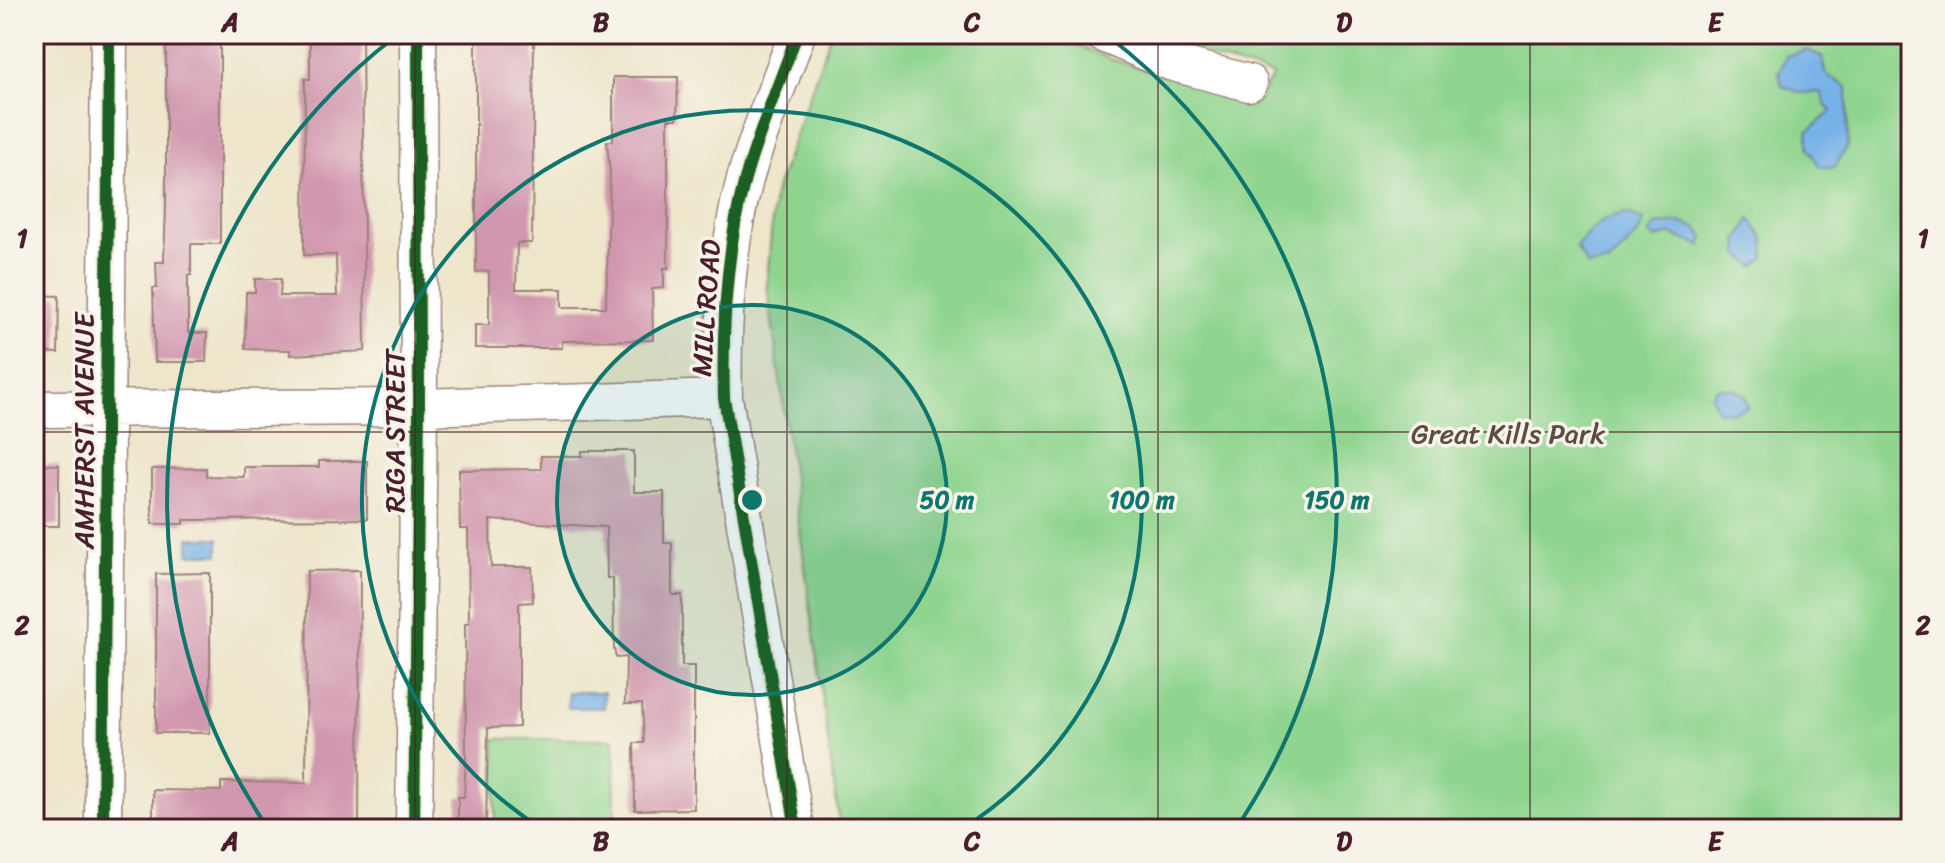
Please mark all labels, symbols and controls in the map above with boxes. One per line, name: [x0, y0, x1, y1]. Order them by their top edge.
text: A: [220, 0, 239, 45]
text: B: [593, 0, 610, 45]
text: C: [963, 0, 981, 45]
text: D: [1336, 0, 1352, 45]
text: E: [1708, 0, 1725, 45]
text: 1: [16, 215, 28, 261]
text: 1: [1917, 215, 1929, 261]
street label: MILL ROAD: [677, 238, 735, 378]
street label: AMHERST AVENUE: [59, 311, 108, 550]
street label: RIGA STREET: [370, 347, 419, 513]
park label: Great Kills Park: [1411, 409, 1605, 458]
text: 50 m: [920, 479, 975, 521]
text: 100 m: [1109, 479, 1175, 521]
text: 150 m: [1305, 479, 1370, 521]
centre of rings: [738, 486, 766, 514]
text: 2: [13, 602, 30, 648]
text: 2: [1914, 602, 1931, 648]
text: A: [220, 818, 239, 863]
text: B: [593, 818, 610, 863]
text: C: [963, 818, 981, 863]
text: D: [1336, 818, 1352, 863]
text: E: [1708, 818, 1725, 863]

